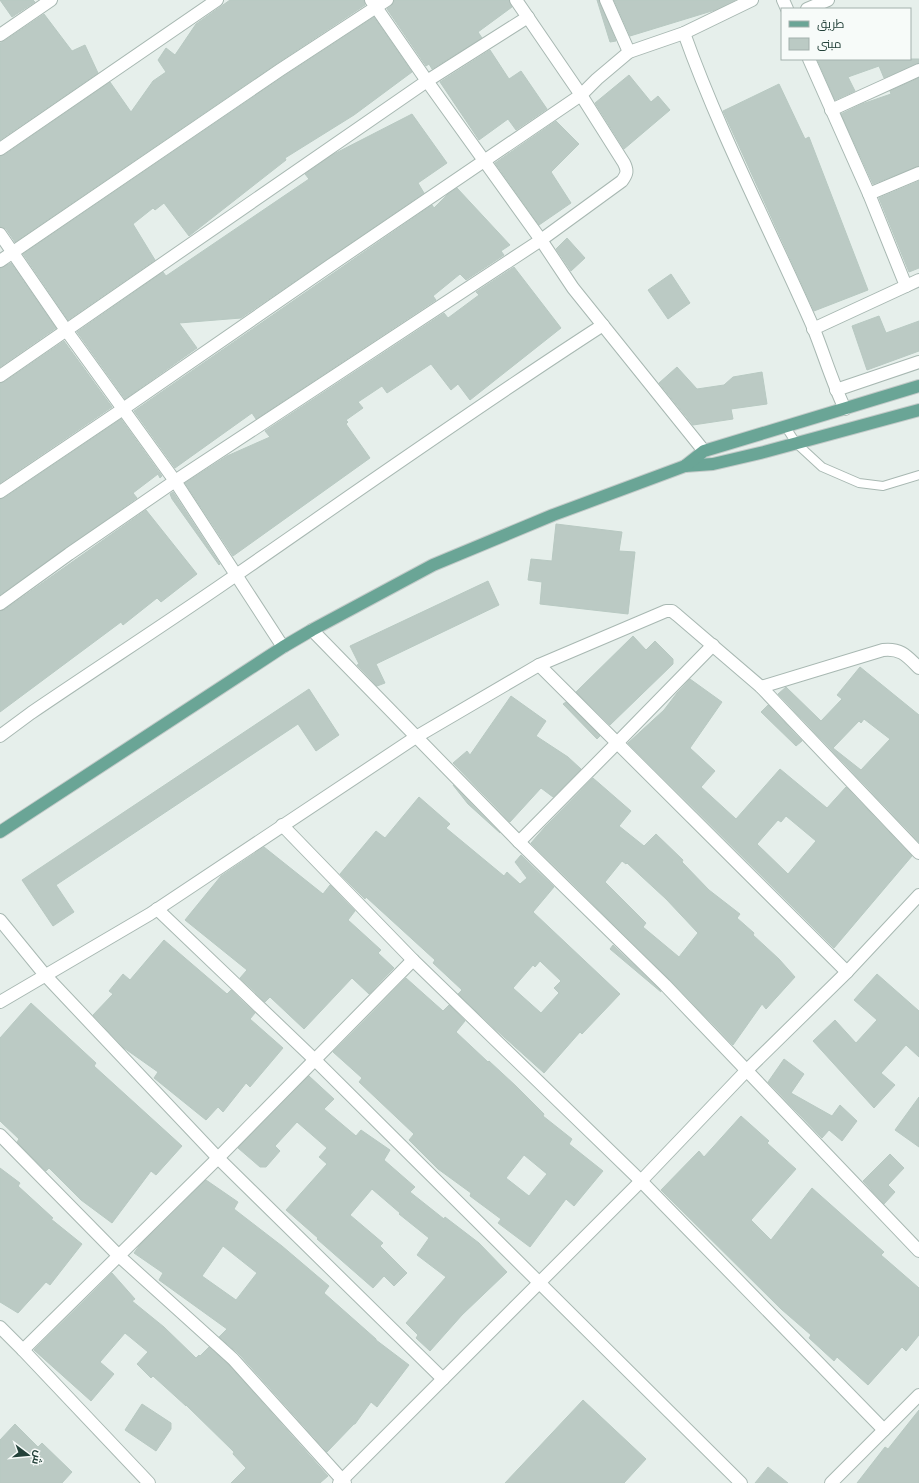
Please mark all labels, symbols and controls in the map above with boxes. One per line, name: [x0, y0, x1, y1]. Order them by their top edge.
legend: [781, 8, 911, 60]
text: طريق: [817, 17, 845, 31]
text: مبنى: [817, 37, 842, 51]
north arrow: [8, 1435, 48, 1475]
text: ش: [29, 1449, 45, 1466]

